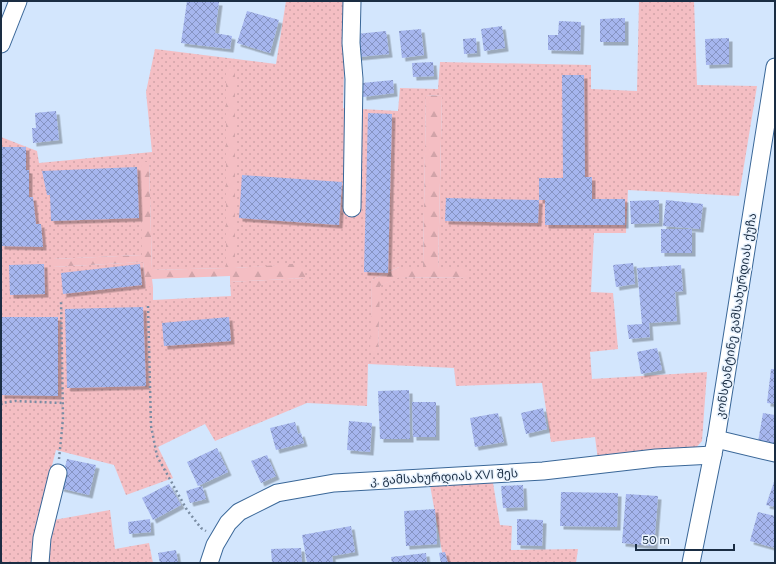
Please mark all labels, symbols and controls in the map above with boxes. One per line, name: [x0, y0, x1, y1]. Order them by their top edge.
street label: კონსტანტინე გამსახურდიას ქუჩა: [713, 212, 760, 420]
street label: კ. გამსახურდიას XVI შეს: [370, 466, 518, 489]
scale bar: [636, 526, 734, 552]
text: 50 m: [642, 533, 670, 547]

